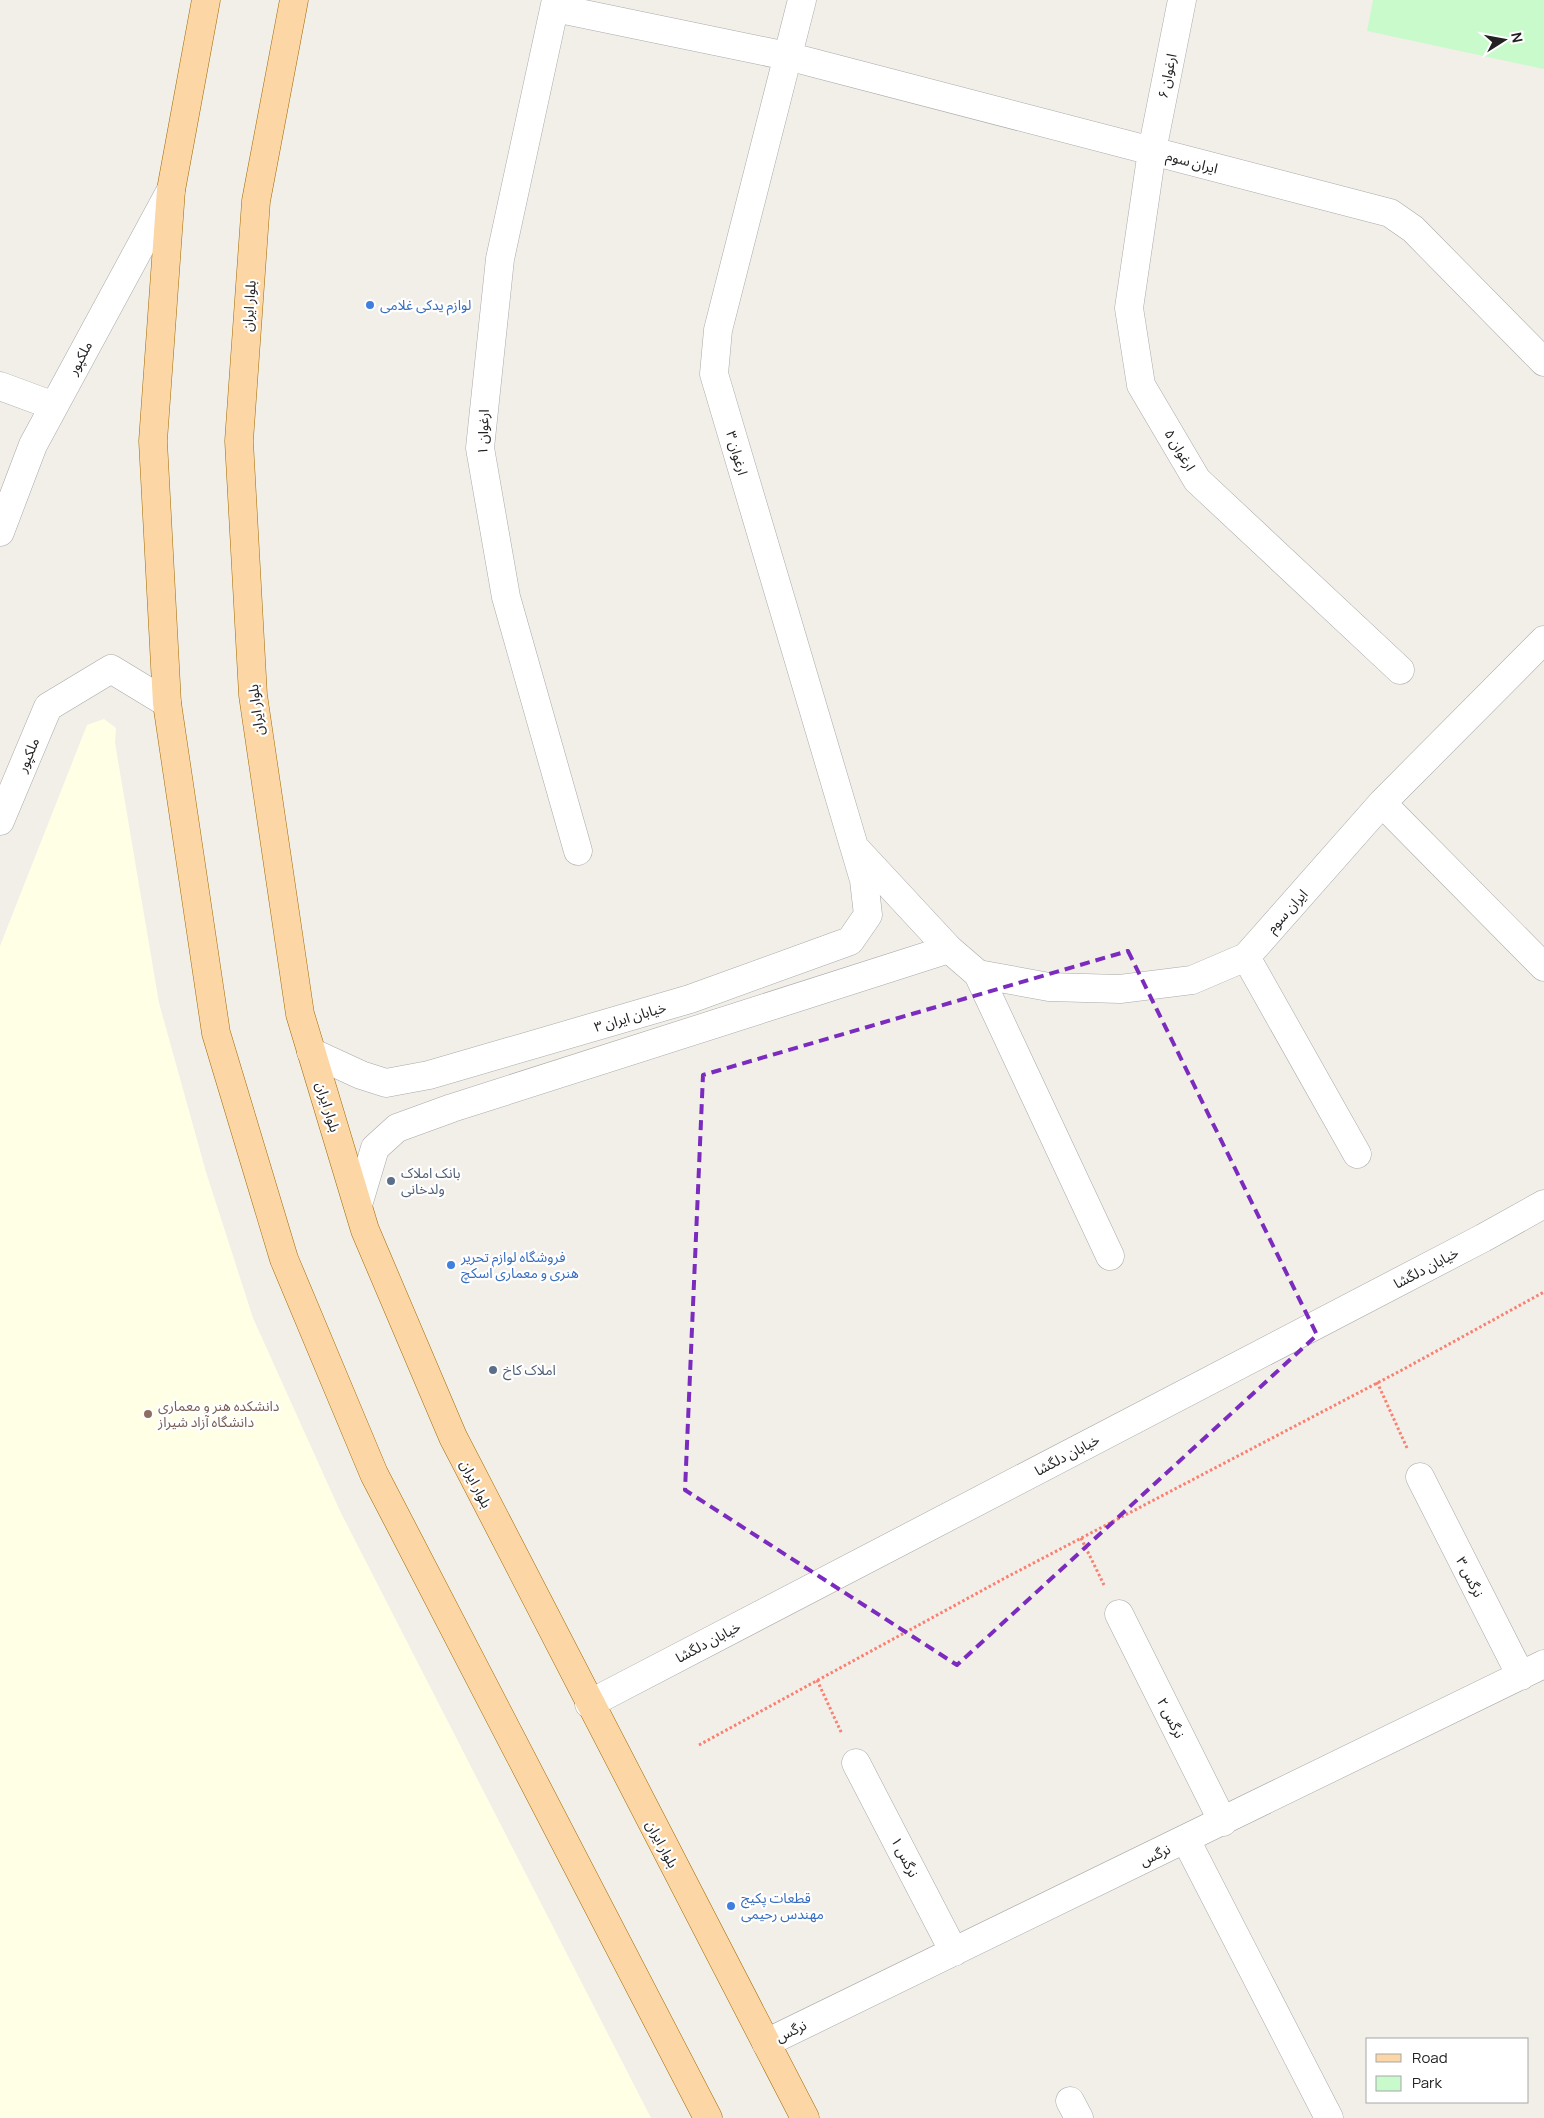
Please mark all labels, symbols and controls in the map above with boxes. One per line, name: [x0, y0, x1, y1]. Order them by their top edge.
north arrow: [1479, 15, 1529, 65]
text: N: [1507, 31, 1528, 44]
street label: ارغوان ۶: [1152, 52, 1181, 100]
street label: ایران سوم: [1164, 146, 1220, 179]
street label: بلوار ایران: [237, 279, 260, 332]
place label: لوازم یدکی غلامی: [380, 295, 471, 316]
marker: لوازم یدکی غلامی: [364, 299, 376, 311]
street label: ملکپور: [62, 338, 97, 379]
street label: ارغوان ۱: [472, 409, 493, 455]
street label: ارغوان ۵: [1161, 425, 1200, 474]
street label: ارغوان ۳: [722, 428, 753, 477]
street label: بلوار ایران: [243, 683, 268, 737]
street label: ملکپور: [11, 735, 44, 776]
street label: ایران سوم: [1262, 885, 1313, 938]
street label: خیابان ایران ۳: [592, 997, 668, 1036]
street label: بلوار ایران: [312, 1079, 345, 1134]
place label: بانک املاک ولدخانی: [401, 1163, 461, 1198]
marker: بانک املاک ولدخانی: [385, 1175, 397, 1187]
street label: خیابان دلگشا: [1390, 1242, 1462, 1293]
place label: فروشگاه لوازم تحریر هنری و معماری اسکچ: [460, 1247, 579, 1284]
marker: فروشگاه لوازم تحریر هنری و معماری اسکچ: [445, 1259, 457, 1271]
place label: املاک کاخ: [503, 1360, 556, 1381]
marker: املاک کاخ: [487, 1364, 499, 1376]
place label: دانشکده هنر و معماری دانشگاه آزاد شیراز: [157, 1396, 280, 1431]
marker: دانشکده هنر و معماری دانشگاه آزاد شیراز: [142, 1408, 154, 1420]
street label: خیابان دلگشا: [1031, 1429, 1103, 1480]
street label: بلوار ایران: [456, 1457, 497, 1511]
street label: نرگس ۳: [1452, 1553, 1489, 1600]
street label: خیابان دلگشا: [672, 1616, 744, 1667]
street label: نرگس ۲: [1153, 1694, 1190, 1741]
street label: بلوار ایران: [642, 1817, 683, 1871]
street label: نرگس ۱: [887, 1833, 924, 1880]
street label: نرگس: [1136, 1839, 1174, 1870]
place label: قطعات پکیج مهندس رحیمی: [741, 1888, 824, 1923]
marker: قطعات پکیج مهندس رحیمی: [725, 1900, 737, 1912]
street label: نرگس: [772, 2015, 810, 2046]
legend: [1366, 2038, 1529, 2103]
text: Road: [1412, 2047, 1448, 2068]
text: Park: [1412, 2072, 1442, 2093]

